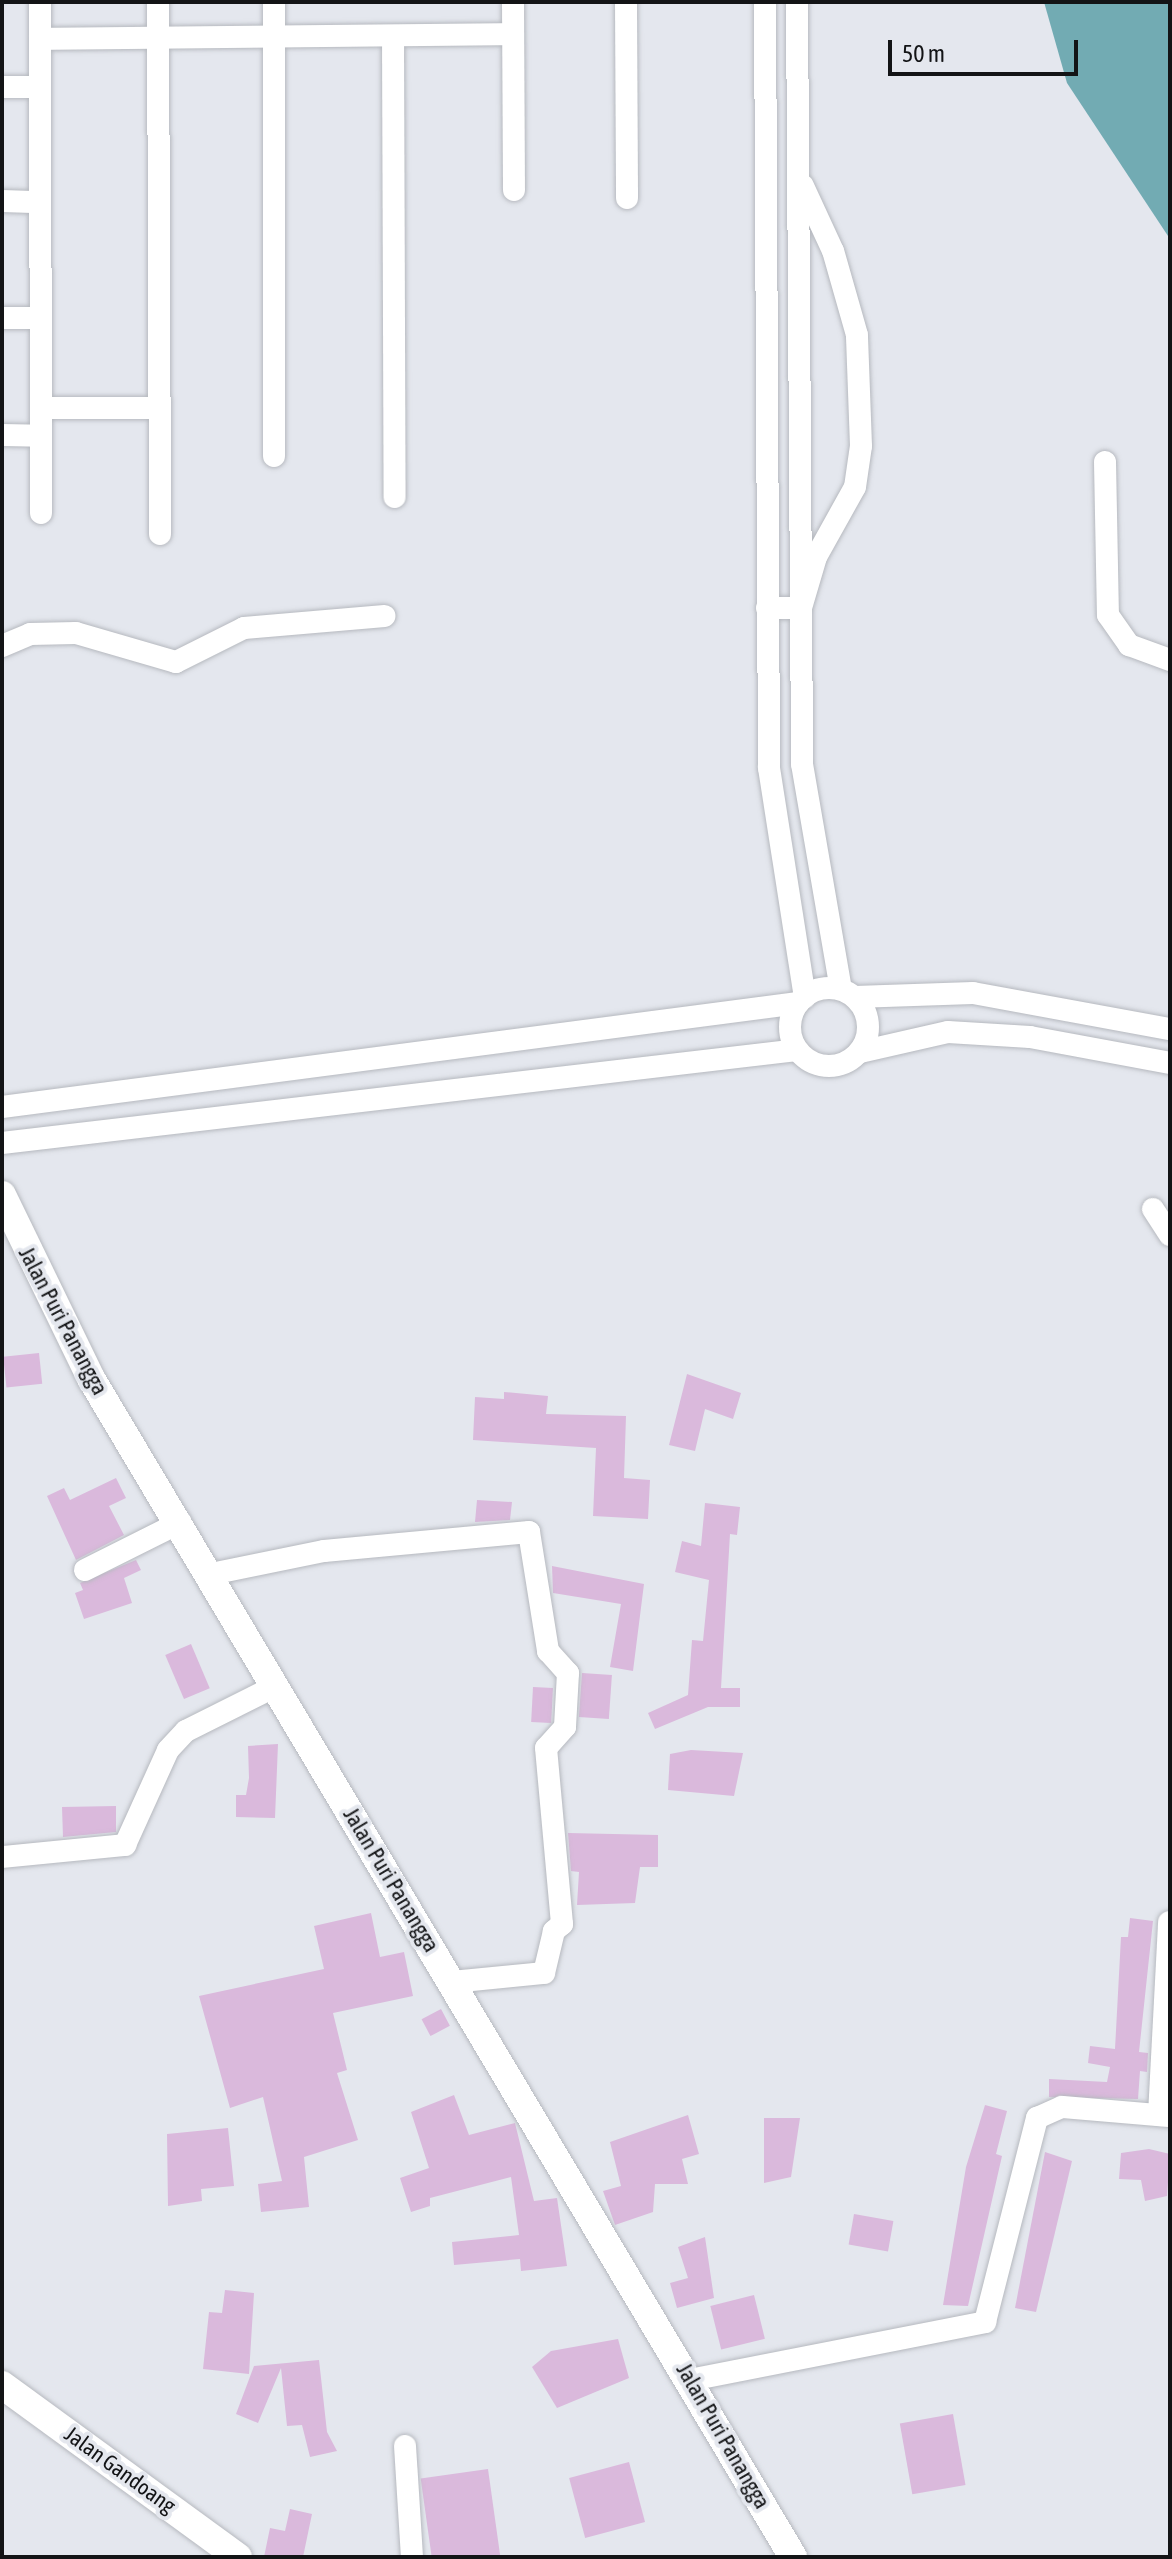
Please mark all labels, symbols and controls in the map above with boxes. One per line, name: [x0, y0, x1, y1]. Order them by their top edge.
scale bar: [892, 24, 1082, 74]
text: 50 m: [902, 40, 945, 67]
street label: Jalan Puri Panangga: [13, 1243, 113, 1399]
street label: Jalan Puri Panangga: [338, 1803, 444, 1957]
street label: Jalan Puri Panangga: [671, 2359, 775, 2513]
street label: Jalan Gandoang: [59, 2421, 181, 2519]

